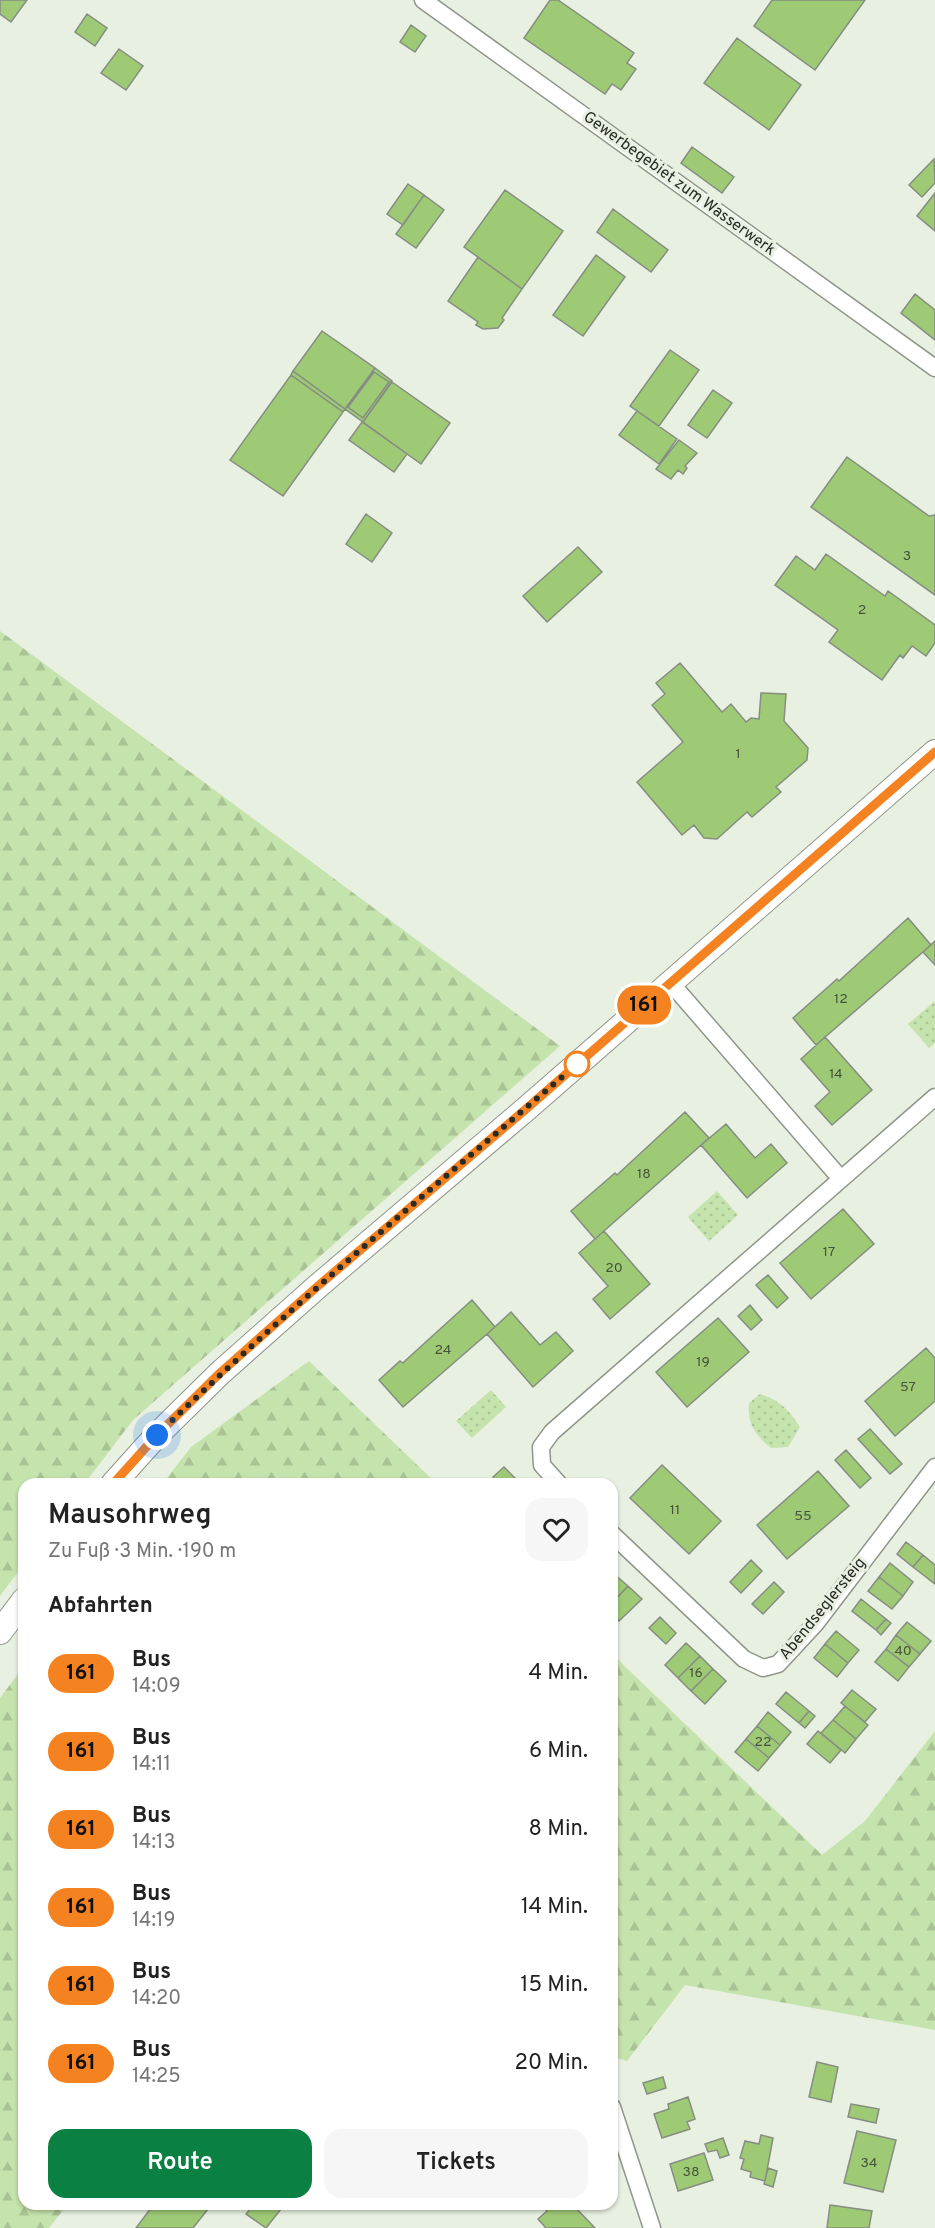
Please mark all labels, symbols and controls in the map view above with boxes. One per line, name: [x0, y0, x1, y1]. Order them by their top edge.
street label: Gewerbegebiet zum Wasserwerk: [579, 107, 779, 261]
house number: 3: [903, 548, 911, 565]
house number: 2: [858, 602, 866, 619]
house number: 1: [735, 746, 741, 763]
line badge: 161: [610, 986, 678, 1024]
house number: 12: [834, 991, 848, 1008]
text: 161: [629, 992, 659, 1019]
unlabelled marker: [564, 1051, 590, 1077]
house number: 14: [829, 1066, 843, 1083]
house number: 18: [637, 1166, 651, 1183]
house number: 17: [823, 1244, 835, 1261]
house number: 20: [605, 1260, 623, 1277]
house number: 24: [434, 1342, 452, 1359]
house number: 19: [696, 1354, 710, 1371]
house number: 57: [900, 1379, 916, 1396]
your location: [142, 1420, 172, 1450]
text: Mausohrweg: [48, 1498, 211, 1534]
button: heart: [525, 1498, 588, 1561]
house number: 11: [670, 1502, 680, 1519]
house number: 55: [794, 1508, 812, 1525]
text: Zu Fuß · 3 Min. · 190 m: [48, 1539, 236, 1565]
street label: Abendseglersteig: [775, 1554, 871, 1664]
text: Abfahrten: [48, 1593, 153, 1620]
house number: 40: [894, 1643, 912, 1660]
text: Bus: [132, 1647, 171, 1674]
text: 161: [66, 1660, 96, 1687]
text: 4 Min.: [528, 1660, 588, 1687]
house number: 16: [689, 1665, 703, 1682]
text: 14:09: [132, 1674, 181, 1700]
text: Bus: [132, 1725, 171, 1752]
house number: 22: [754, 1734, 772, 1751]
text: 161: [66, 1738, 96, 1765]
text: 6 Min.: [529, 1738, 588, 1765]
text: 14:11: [132, 1752, 171, 1778]
text: Bus: [132, 1803, 171, 1830]
text: 161: [66, 1816, 96, 1843]
text: 8 Min.: [529, 1816, 588, 1843]
text: 14:13: [132, 1830, 175, 1856]
text: Bus: [132, 1881, 171, 1908]
text: 161: [66, 1894, 96, 1921]
text: 14 Min.: [521, 1894, 588, 1921]
text: 14:19: [132, 1908, 175, 1934]
text: Bus: [132, 1959, 171, 1986]
text: 161: [66, 1972, 96, 1999]
text: 15 Min.: [520, 1972, 588, 1999]
text: 14:20: [132, 1986, 181, 2012]
text: Bus: [132, 2037, 171, 2064]
text: 161: [66, 2050, 96, 2077]
text: 20 Min.: [514, 2050, 588, 2077]
text: 14:25: [132, 2064, 181, 2090]
button: Route: [48, 2129, 312, 2198]
button: Tickets: [324, 2129, 588, 2198]
house number: 34: [860, 2155, 878, 2172]
house number: 38: [683, 2164, 699, 2181]

